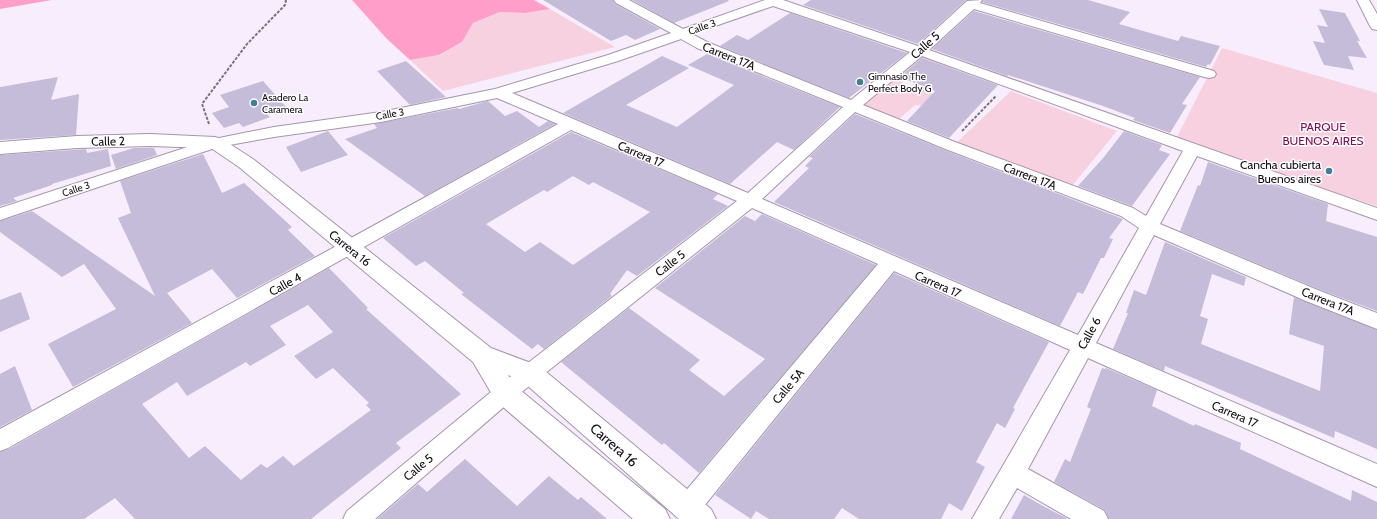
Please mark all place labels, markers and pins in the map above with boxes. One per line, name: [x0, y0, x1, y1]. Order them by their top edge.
place label: Gimnasio The Perfect Body G: [868, 70, 932, 95]
marker: Gimnasio The Perfect Body G: [855, 77, 865, 87]
place label: Asadero La Caramera: [262, 91, 309, 116]
marker: Asadero La Caramera: [249, 98, 259, 108]
place label: Cancha cubierta Buenos aires: [1240, 157, 1321, 186]
marker: Cancha cubierta Buenos aires: [1324, 166, 1334, 176]

